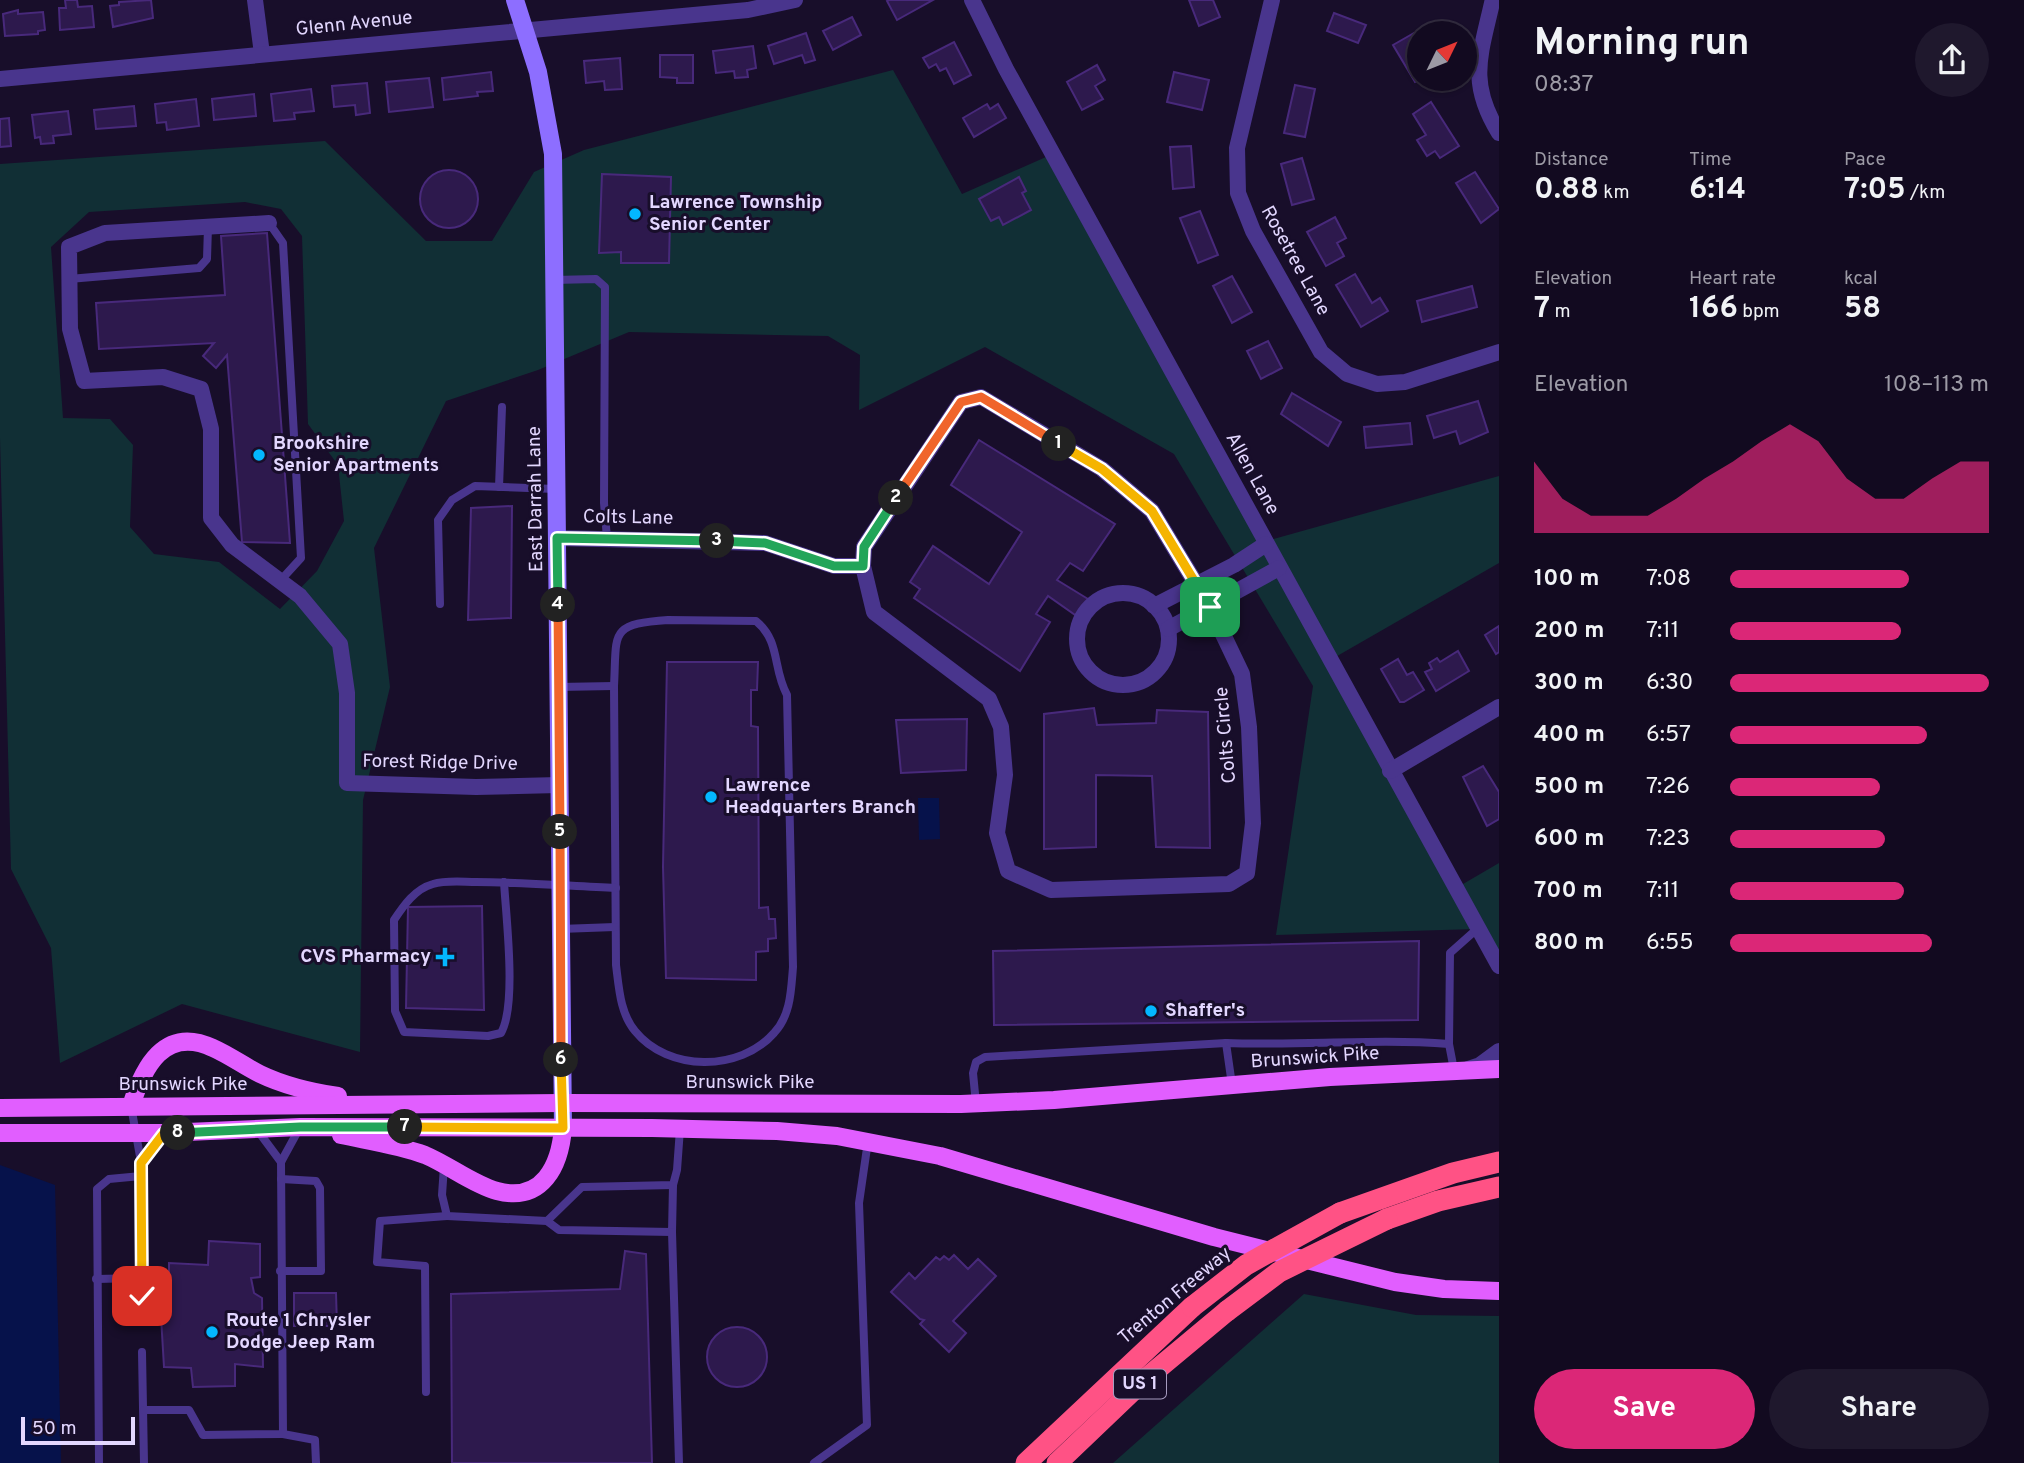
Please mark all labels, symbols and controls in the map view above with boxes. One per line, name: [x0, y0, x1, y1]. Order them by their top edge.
street label: Glenn Avenue: [294, 6, 414, 42]
text: Morning run: [1534, 20, 1750, 69]
north arrow: [1407, 21, 1477, 91]
map controls: [1407, 21, 1477, 91]
button: share: [1915, 23, 1989, 97]
text: 08:37: [1534, 71, 1594, 100]
text: Distance: [1534, 148, 1609, 172]
text: Time: [1689, 148, 1732, 172]
text: Pace: [1844, 148, 1886, 172]
text: 0.88: [1534, 172, 1599, 209]
text: 6:14: [1689, 172, 1746, 209]
text: 7:05: [1844, 172, 1906, 209]
text: km: [1599, 181, 1630, 205]
text: /km: [1906, 181, 1945, 205]
place label: Lawrence Township Senior Center: [649, 191, 822, 237]
street label: Rosetree Lane: [1255, 202, 1335, 320]
marker: Lawrence Township Senior Center: [627, 206, 643, 222]
text: Elevation: [1534, 267, 1612, 291]
text: Heart rate: [1689, 267, 1776, 291]
text: kcal: [1844, 267, 1878, 291]
text: 7: [1534, 291, 1550, 328]
text: 166: [1689, 291, 1738, 328]
text: 58: [1844, 291, 1881, 328]
text: m: [1550, 300, 1571, 324]
text: bpm: [1738, 300, 1780, 324]
text: Elevation: [1534, 371, 1629, 400]
text: 108–113 m: [1884, 371, 1989, 400]
street label: East Darrah Lane: [523, 426, 549, 572]
pin: 1: [1042, 426, 1076, 462]
street label: Allen Lane: [1220, 429, 1284, 519]
text: 1: [1055, 431, 1062, 455]
place label: Brookshire Senior Apartments: [273, 432, 439, 478]
marker: Brookshire Senior Apartments: [251, 447, 267, 463]
pin: 2: [878, 480, 914, 516]
text: 2: [890, 485, 901, 509]
street label: Colts Lane: [583, 505, 673, 531]
pin: 3: [700, 524, 734, 558]
text: 3: [711, 528, 722, 552]
text: 100 m: [1534, 565, 1599, 594]
text: 7:08: [1646, 565, 1691, 594]
pin: [1180, 577, 1240, 637]
pin: 4: [540, 588, 576, 622]
icon: arrive: [1191, 588, 1229, 626]
text: 4: [551, 592, 564, 616]
text: 200 m: [1534, 617, 1604, 646]
text: 7:11: [1646, 617, 1679, 646]
text: 300 m: [1534, 669, 1604, 698]
text: 6:30: [1646, 669, 1693, 698]
street label: Colts Circle: [1210, 686, 1242, 784]
text: 400 m: [1534, 721, 1605, 750]
text: 6:57: [1646, 721, 1691, 750]
street label: Forest Ridge Drive: [362, 750, 518, 776]
text: 500 m: [1534, 773, 1604, 802]
text: 7:26: [1646, 773, 1690, 802]
place label: Lawrence Headquarters Branch: [725, 774, 916, 820]
marker: Lawrence Headquarters Branch: [703, 789, 719, 805]
pin: 5: [542, 814, 578, 850]
text: 5: [554, 819, 565, 843]
text: 600 m: [1534, 825, 1604, 854]
text: 7:23: [1646, 825, 1690, 854]
text: 700 m: [1534, 877, 1603, 906]
text: 7:11: [1646, 877, 1679, 906]
text: 800 m: [1534, 929, 1604, 958]
text: 6:55: [1646, 929, 1693, 958]
place label: CVS Pharmacy: [300, 945, 431, 969]
marker: CVS Pharmacy: [437, 949, 453, 965]
place label: Shaffer's: [1165, 999, 1245, 1023]
marker: Shaffer's: [1143, 1003, 1159, 1019]
pin: 6: [544, 1042, 578, 1078]
street label: Brunswick Pike: [1250, 1042, 1380, 1074]
text: 6: [555, 1047, 566, 1071]
street label: Brunswick Pike: [686, 1071, 814, 1095]
street label: Brunswick Pike: [119, 1073, 247, 1097]
pin: 7: [388, 1110, 422, 1144]
text: 7: [399, 1114, 410, 1138]
pin: 8: [160, 1116, 196, 1150]
text: 8: [172, 1120, 183, 1144]
street label: Trenton Freeway: [1114, 1242, 1236, 1350]
pin: [112, 1266, 172, 1326]
icon: check: [123, 1277, 161, 1315]
place label: Route 1 Chrysler Dodge Jeep Ram: [226, 1309, 375, 1355]
marker: Route 1 Chrysler Dodge Jeep Ram: [204, 1324, 220, 1340]
button: Save: [1534, 1369, 1755, 1449]
button: Share: [1769, 1369, 1989, 1449]
road number: US 1: [1114, 1370, 1166, 1399]
scale bar: [21, 1414, 135, 1446]
text: 50 m: [32, 1417, 77, 1441]

